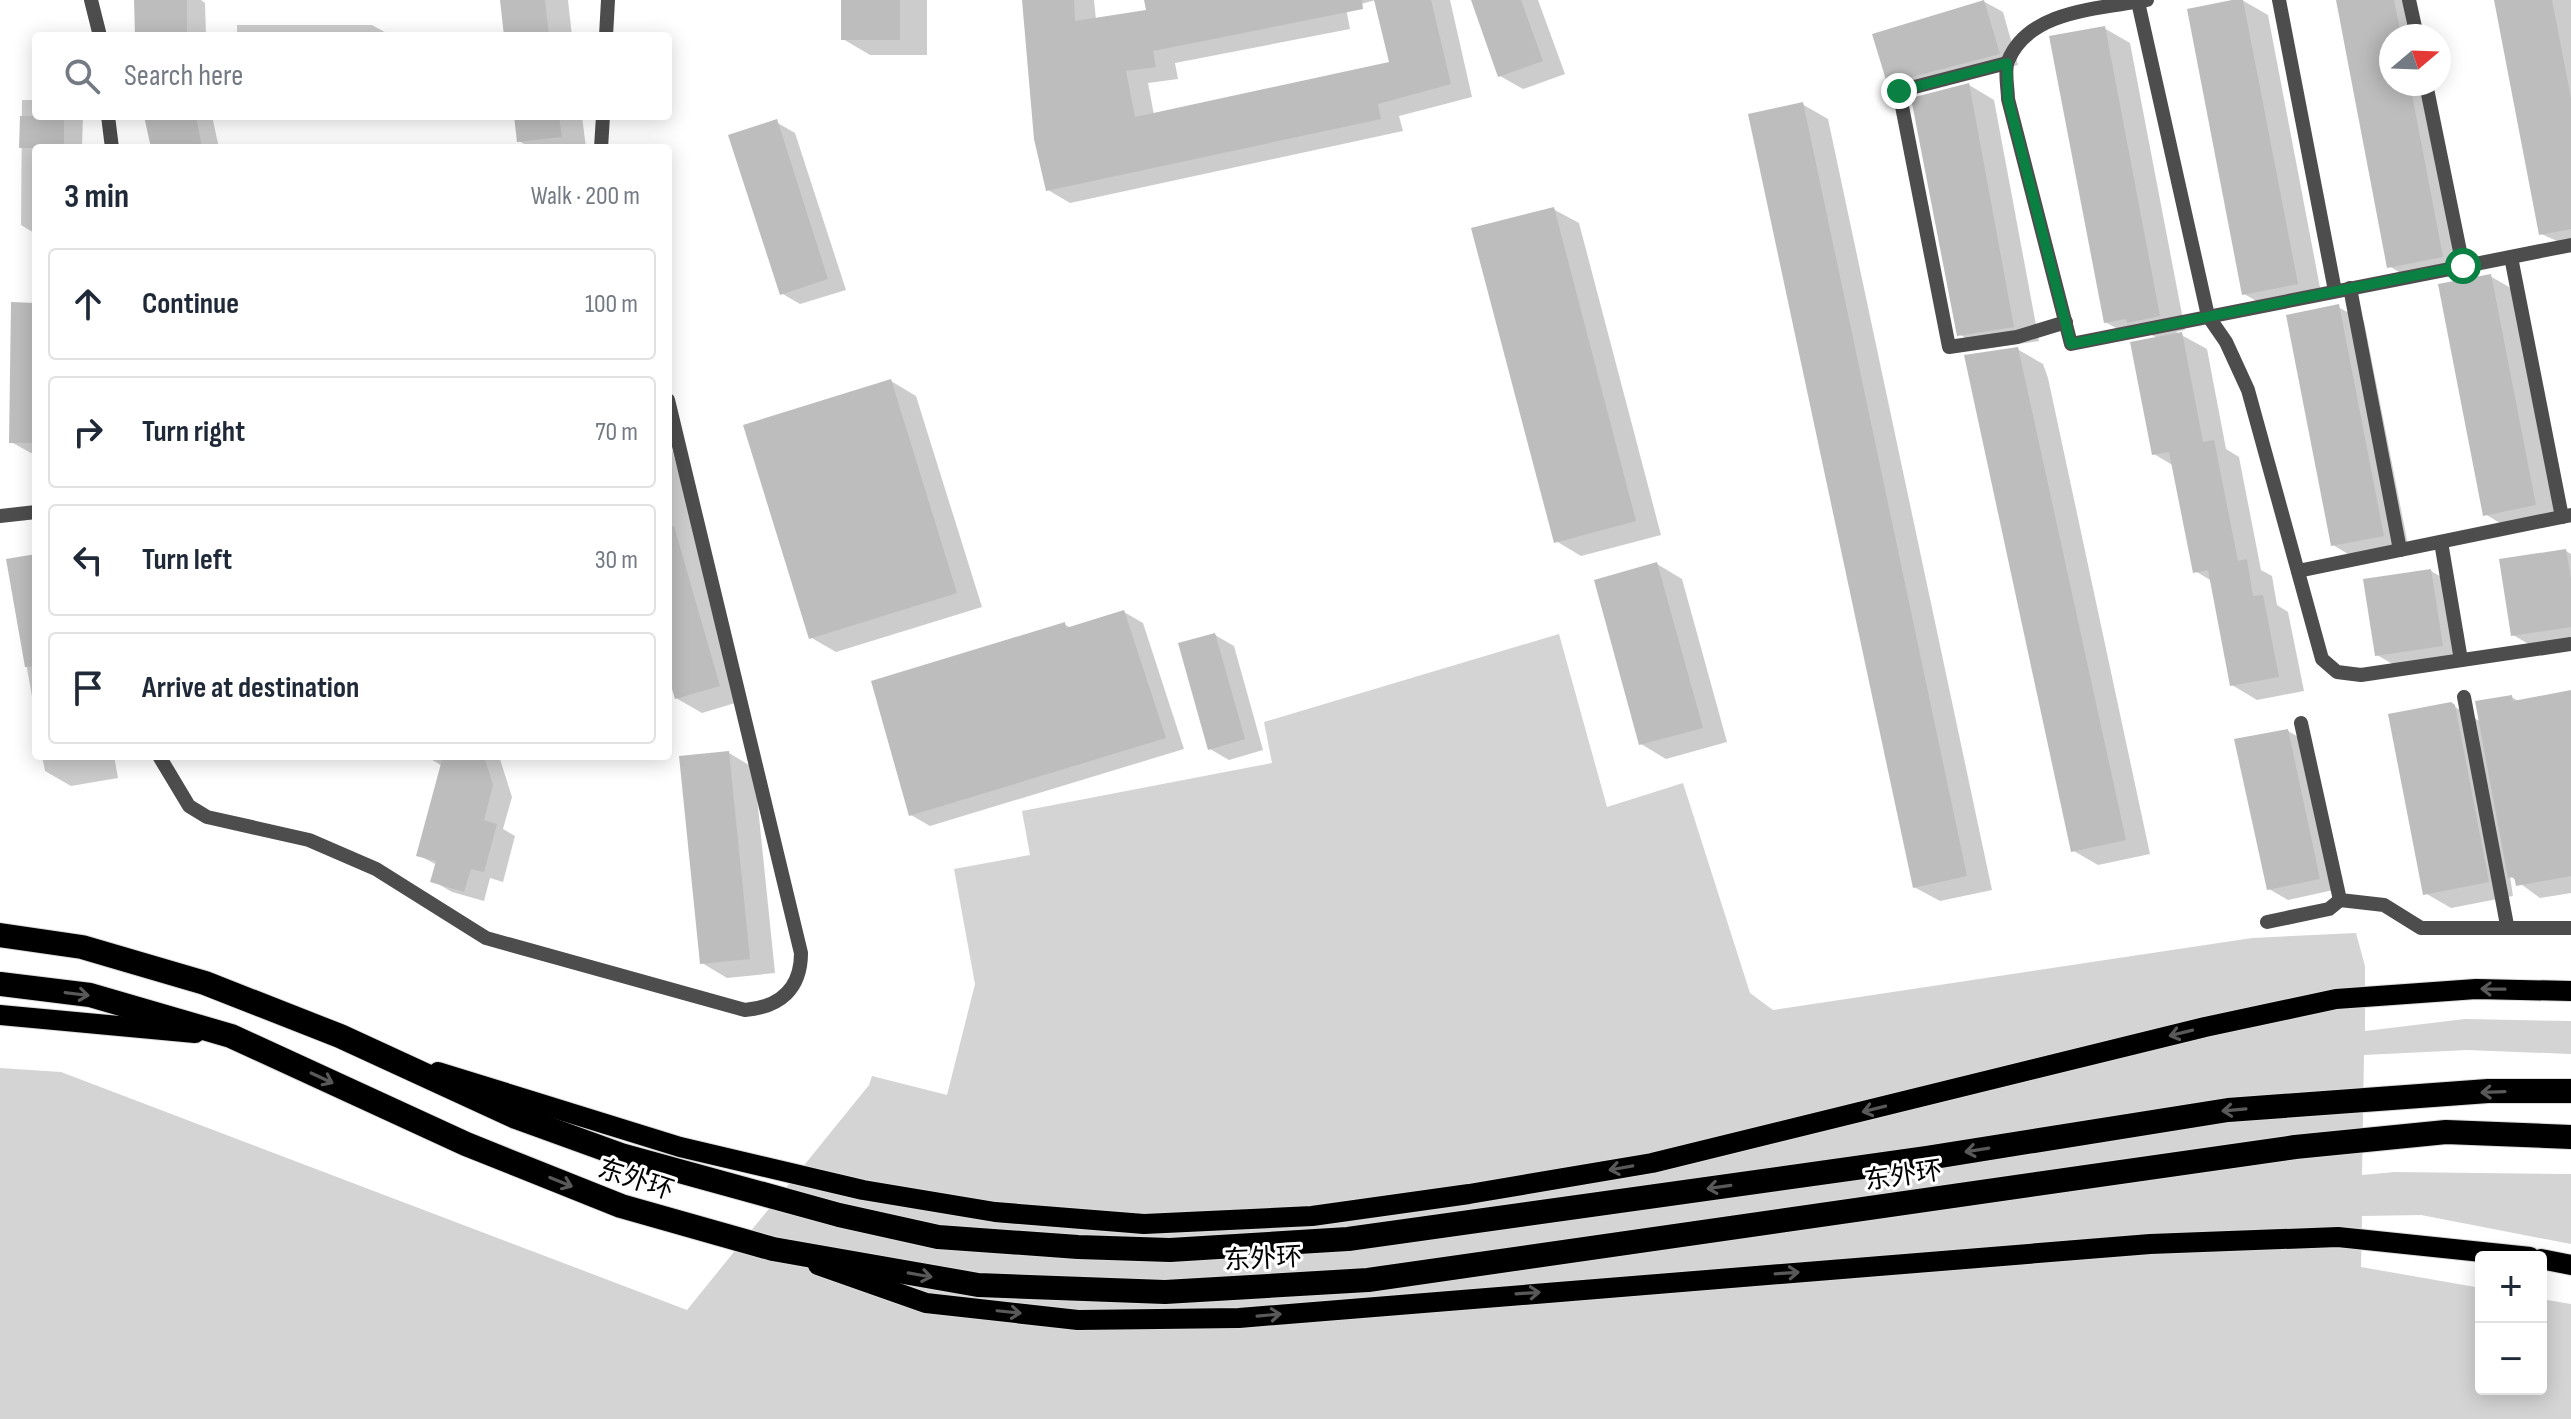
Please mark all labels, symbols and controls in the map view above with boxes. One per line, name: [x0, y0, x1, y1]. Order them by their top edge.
north arrow: [2379, 24, 2451, 96]
search box: [32, 32, 672, 120]
icon: search: [60, 54, 104, 98]
text: Search here: [124, 58, 243, 94]
route end: [1881, 73, 1917, 109]
text: 3 min: [64, 176, 129, 217]
text: Walk · 200 m: [531, 181, 640, 212]
route start: [2445, 248, 2481, 284]
icon: ahead: [66, 282, 110, 326]
text: Continue: [142, 286, 239, 322]
text: 100 m: [585, 289, 638, 320]
icon: right: [66, 410, 110, 454]
text: Turn right: [142, 414, 245, 450]
text: 70 m: [595, 417, 638, 448]
icon: left: [66, 538, 110, 582]
text: Turn left: [142, 542, 232, 578]
text: 30 m: [595, 545, 638, 576]
icon: arrive: [66, 666, 110, 710]
text: Arrive at destination: [142, 670, 359, 706]
one-way arrow: [2480, 981, 2507, 997]
one-way arrow: [64, 986, 90, 1001]
one-way arrow: [2169, 1026, 2195, 1041]
one-way arrow: [310, 1071, 334, 1086]
one-way arrow: [2480, 1084, 2507, 1099]
one-way arrow: [1862, 1102, 1888, 1117]
one-way arrow: [2221, 1103, 2248, 1118]
one-way arrow: [1965, 1143, 1990, 1158]
street label: 东外环: [594, 1154, 677, 1207]
street label: 东外环: [1862, 1156, 1944, 1197]
one-way arrow: [1609, 1161, 1634, 1176]
one-way arrow: [548, 1176, 573, 1190]
one-way arrow: [1707, 1180, 1733, 1195]
street label: 东外环: [1223, 1242, 1303, 1277]
map controls: [2475, 1251, 2547, 1395]
button: +: [2475, 1251, 2547, 1323]
one-way arrow: [1773, 1265, 1800, 1280]
one-way arrow: [907, 1268, 932, 1283]
one-way arrow: [1514, 1285, 1541, 1300]
one-way arrow: [996, 1305, 1021, 1320]
one-way arrow: [1255, 1307, 1282, 1322]
button: −: [2475, 1323, 2547, 1395]

